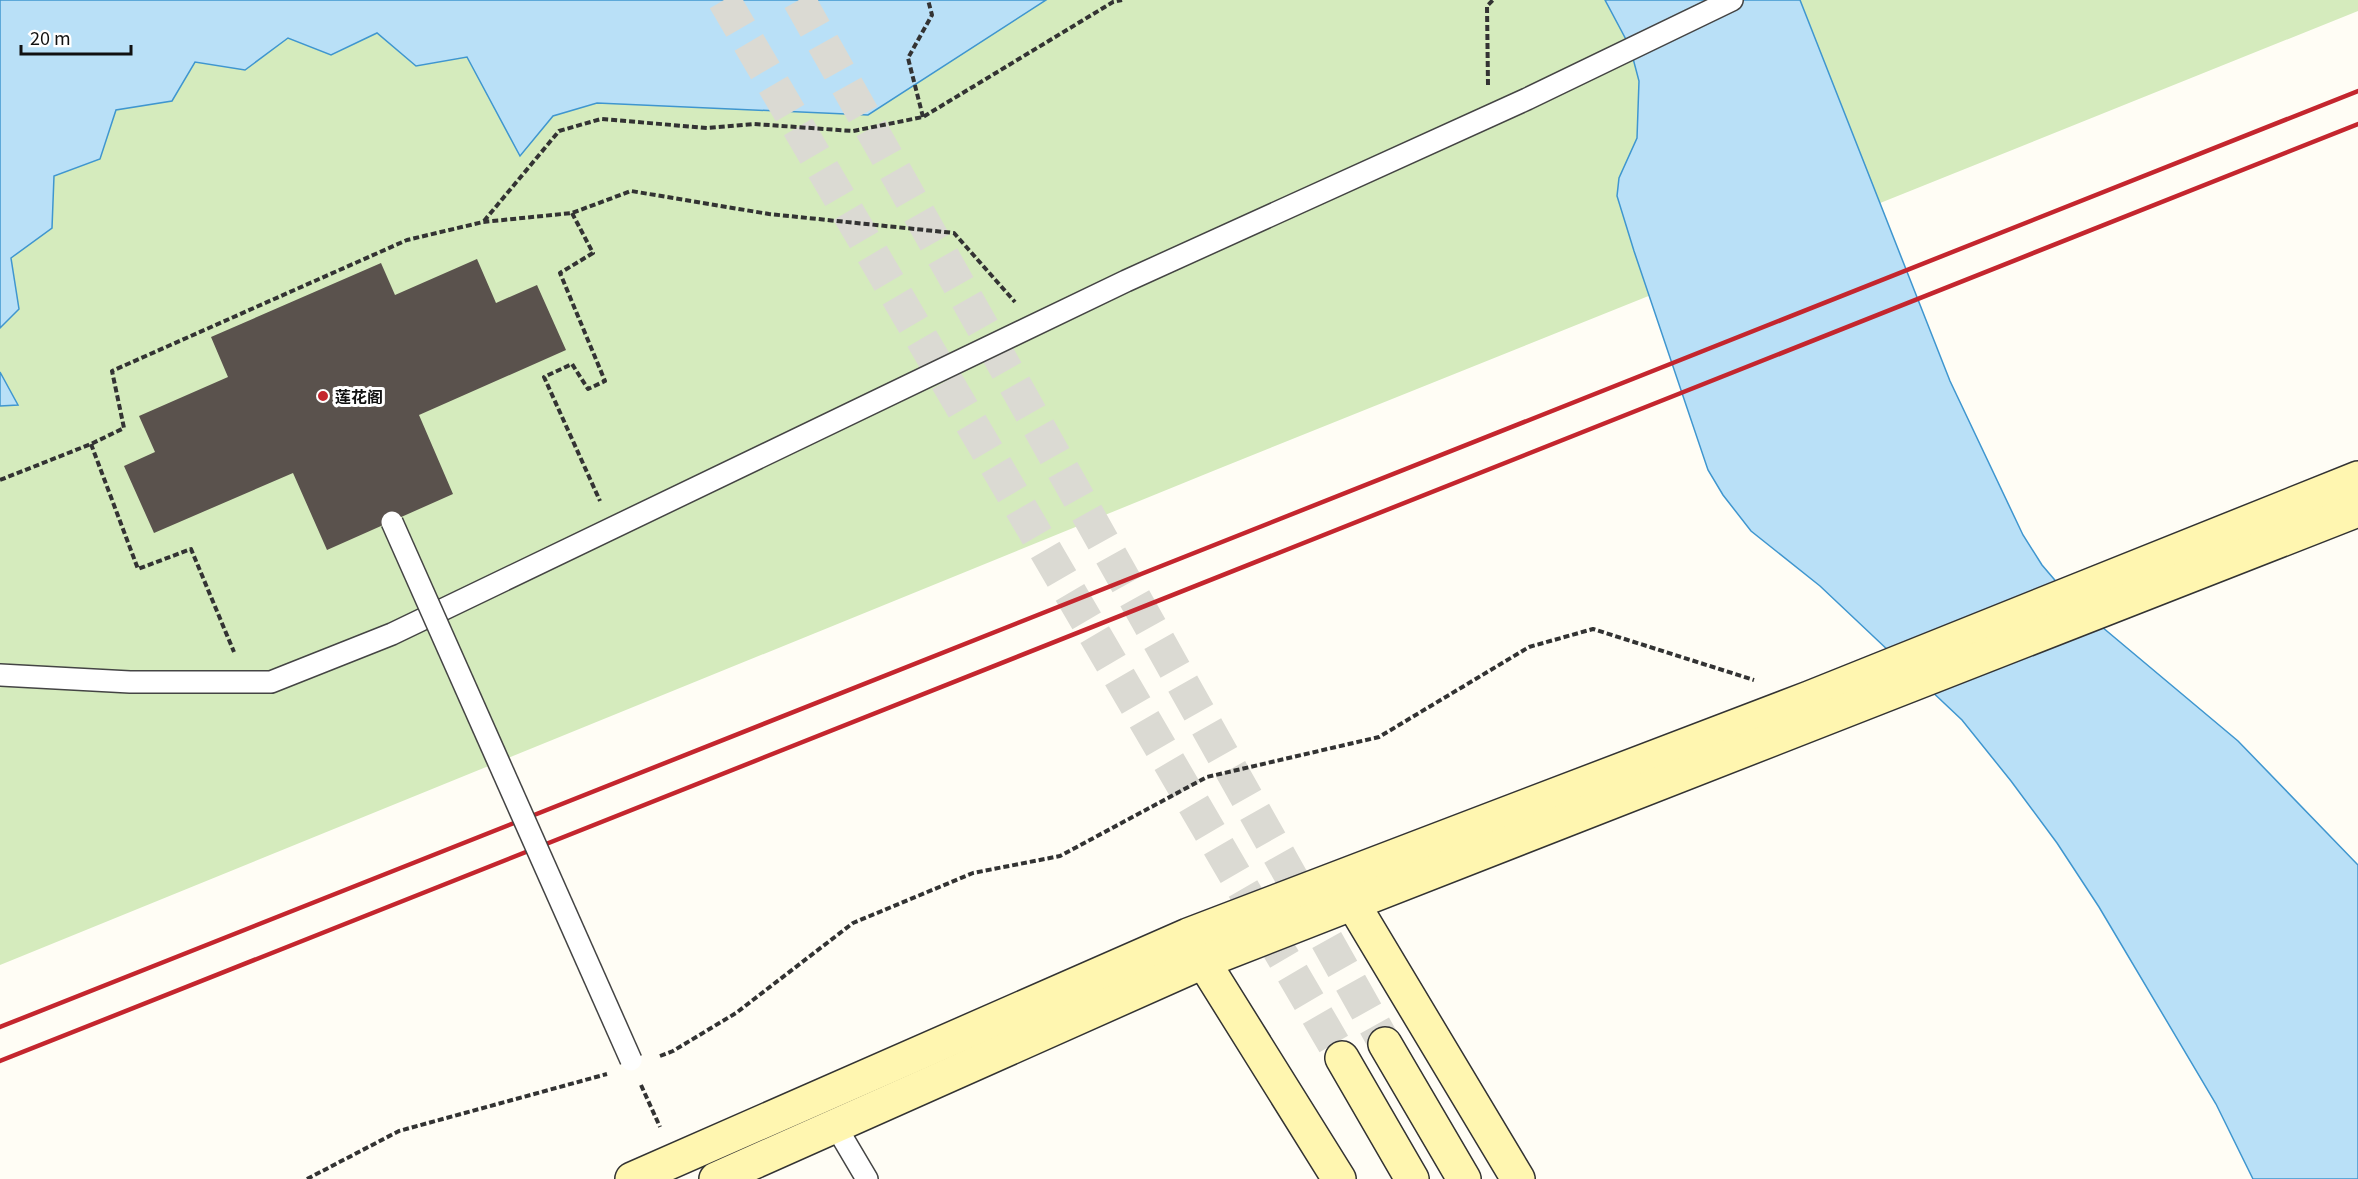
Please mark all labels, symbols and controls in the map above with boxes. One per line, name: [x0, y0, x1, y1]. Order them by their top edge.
scale bar: [21, 18, 130, 56]
text: 20 m: [30, 24, 71, 50]
place label: 莲花阁: [335, 384, 383, 408]
marker: 莲花阁: [316, 389, 330, 403]

